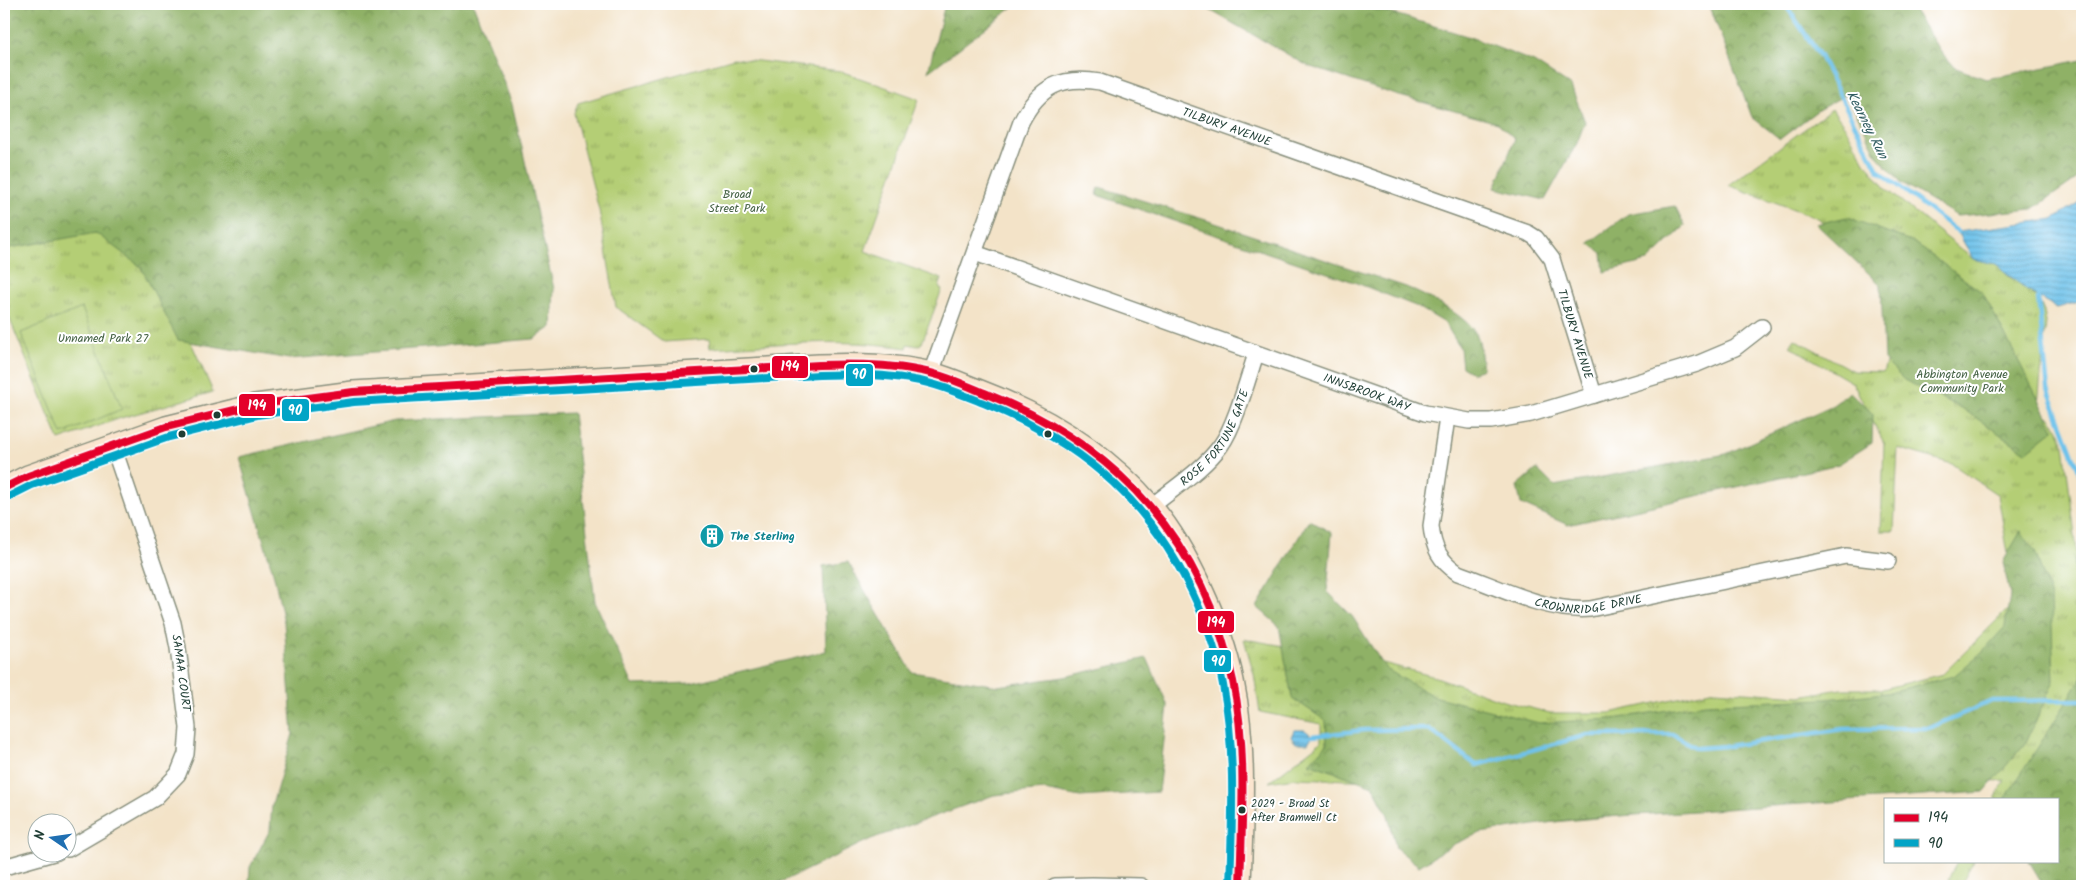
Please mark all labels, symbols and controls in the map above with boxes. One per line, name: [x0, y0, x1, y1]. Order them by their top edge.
water label: Kearney Run: [1840, 87, 1894, 164]
street label: TILBURY AVENUE: [1180, 102, 1275, 152]
park label: Broad Street Park: [709, 185, 766, 218]
street label: TILBURY AVENUE: [1552, 287, 1598, 383]
park label: Unnamed Park 27: [58, 329, 149, 348]
line badge: 194: [771, 355, 809, 379]
text: 194: [781, 356, 800, 378]
line badge: 90: [845, 363, 874, 387]
unlabelled marker: [749, 364, 759, 374]
text: 90: [852, 364, 867, 386]
park label: Abbington Avenue Community Park: [1916, 365, 2008, 398]
street label: INNSBROOK WAY: [1321, 368, 1414, 417]
street label: ROSE FORTUNE GATE: [1176, 386, 1254, 490]
line badge: 194: [238, 393, 276, 417]
text: 194: [248, 395, 267, 417]
line badge: 90: [281, 398, 310, 422]
text: 90: [288, 400, 303, 422]
unlabelled marker: [212, 410, 222, 420]
unlabelled marker: [177, 429, 187, 439]
unlabelled marker: [1043, 429, 1053, 439]
building icon: The Sterling: [699, 523, 725, 549]
place label: The Sterling: [730, 527, 795, 546]
street label: CROWNRIDGE DRIVE: [1532, 589, 1645, 619]
line badge: 194: [1197, 610, 1235, 634]
text: 194: [1207, 612, 1226, 634]
street label: SAMAA COURT: [166, 633, 196, 714]
line badge: 90: [1203, 649, 1232, 673]
text: 90: [1211, 651, 1226, 673]
place label: 2029 - Broad St After Bramwell Ct: [1251, 795, 1337, 827]
legend: [1884, 798, 2058, 862]
marker: 2029 - Broad St After Bramwell Ct: [1237, 805, 1247, 815]
text: 194: [1928, 806, 1948, 830]
north arrow: [28, 812, 78, 862]
text: N: [29, 828, 52, 842]
text: 90: [1928, 832, 1943, 856]

